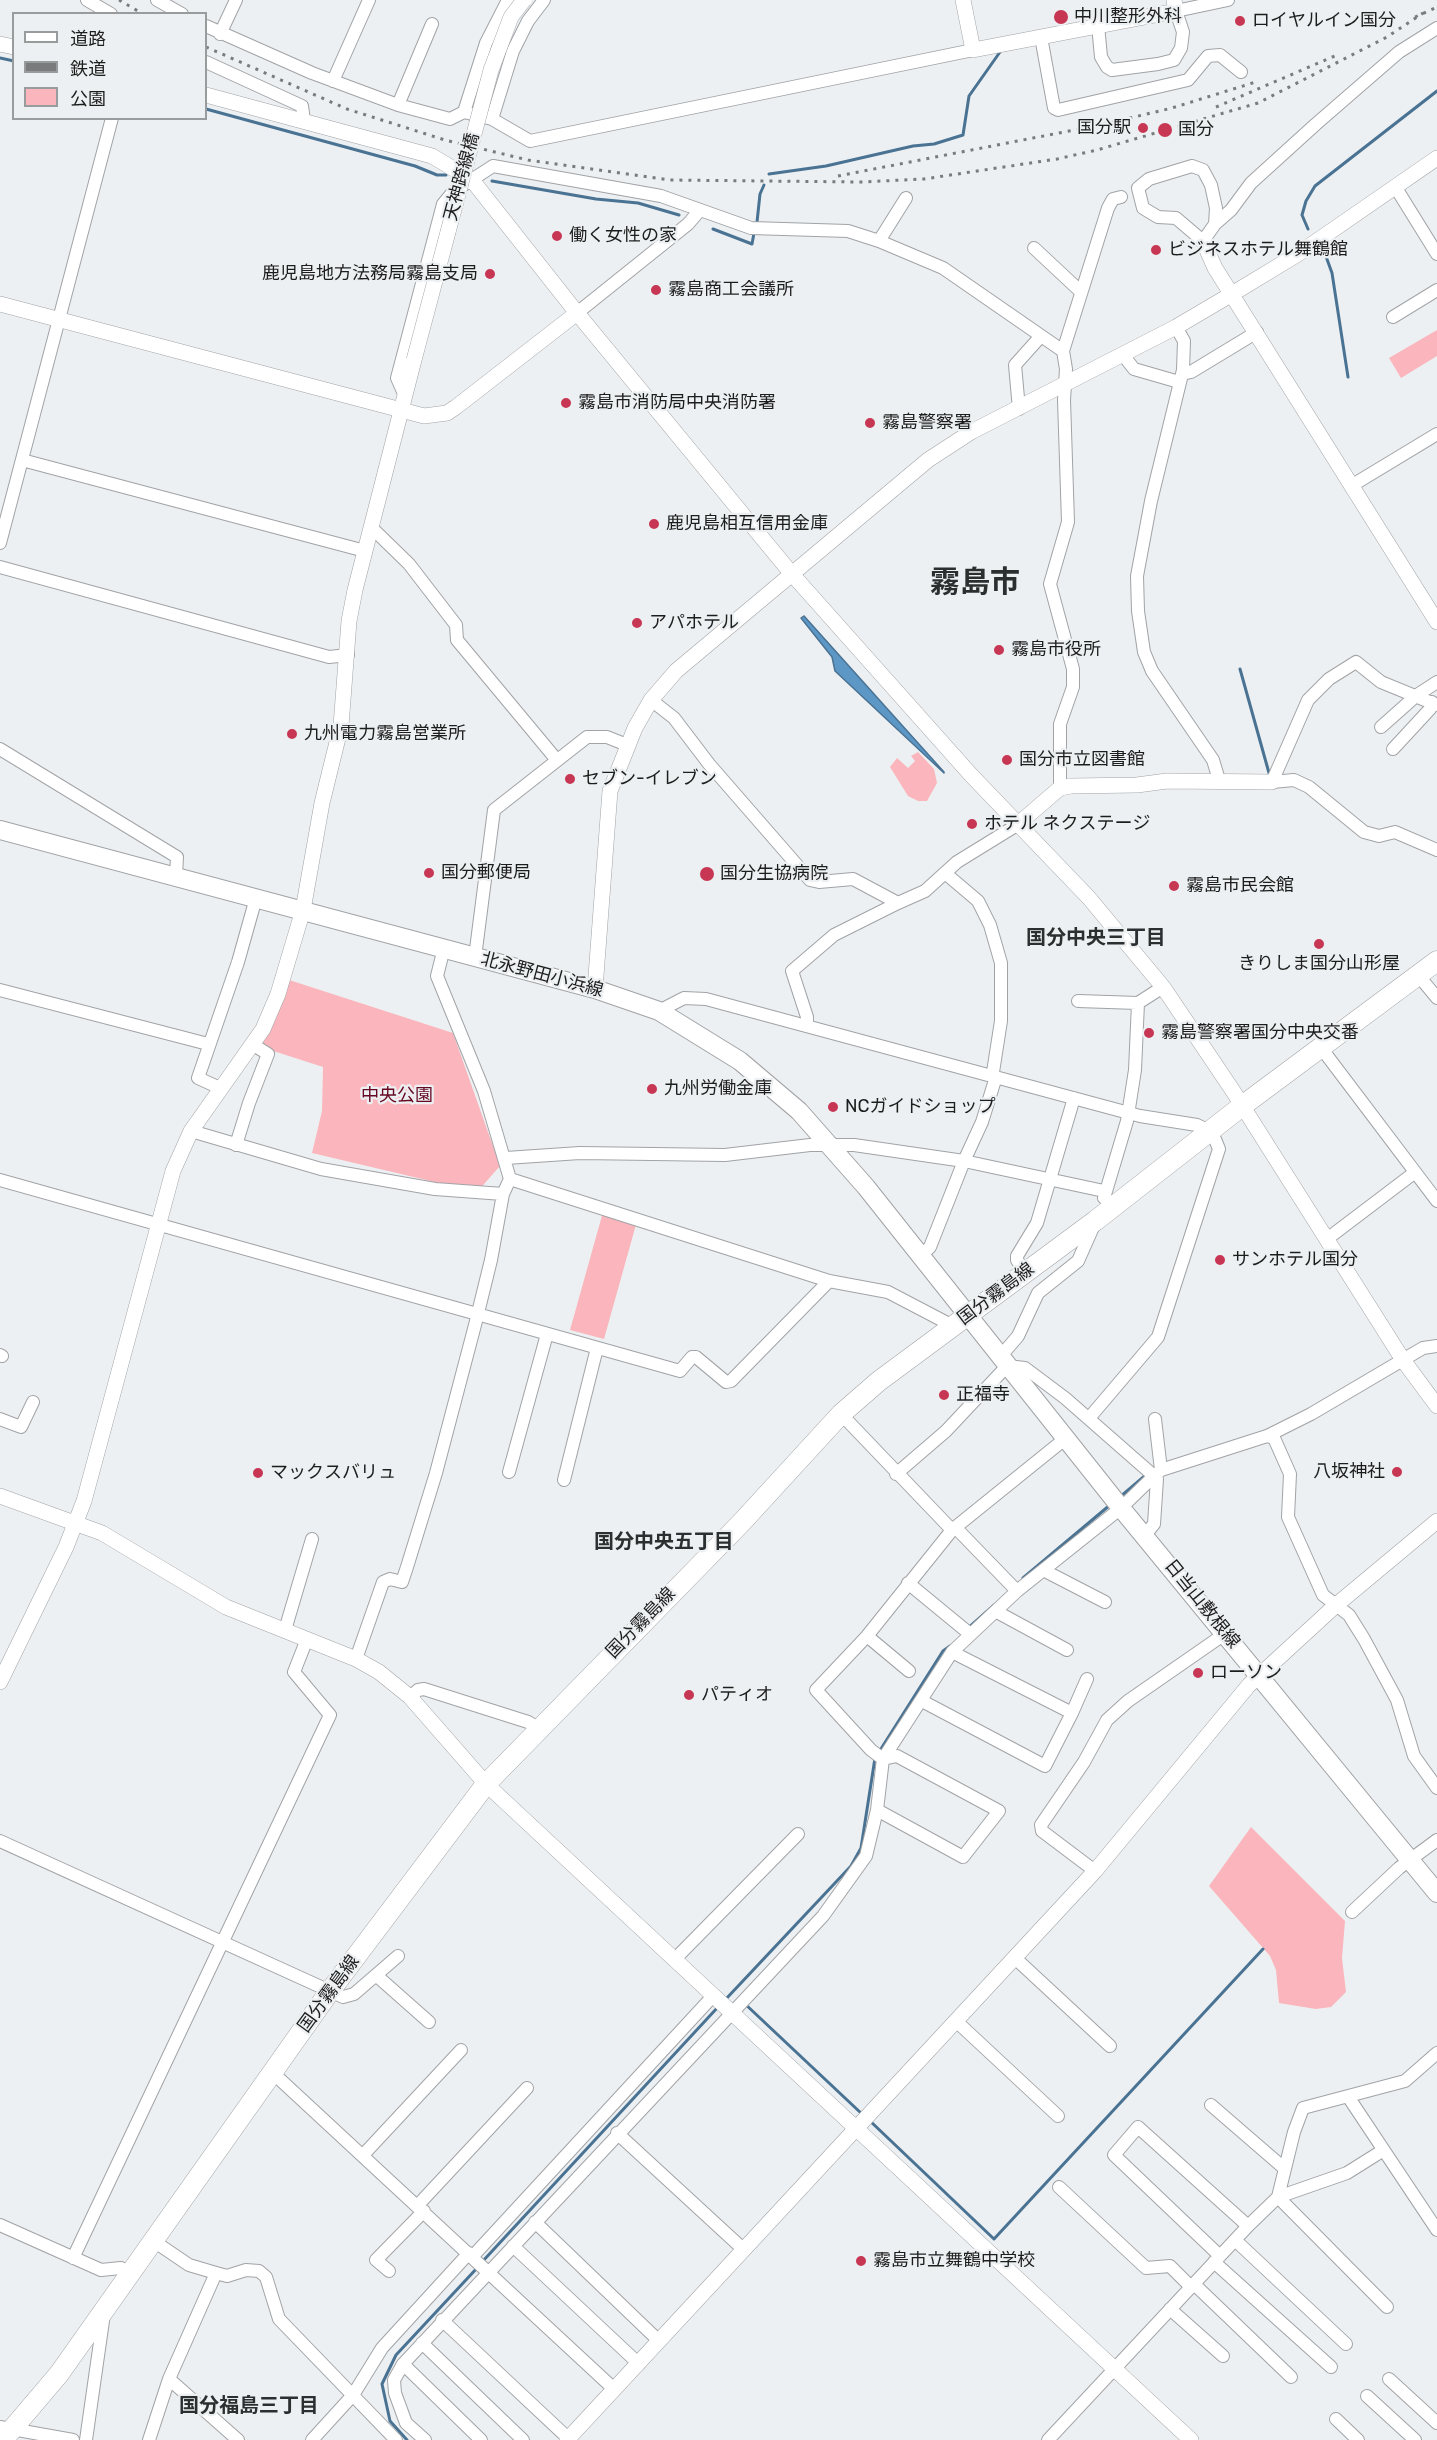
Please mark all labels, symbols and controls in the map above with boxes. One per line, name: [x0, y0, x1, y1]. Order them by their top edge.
place label: 中川整形外科: [1074, 6, 1182, 28]
marker: 中川整形外科: [1052, 8, 1070, 26]
place label: ロイヤルイン国分: [1252, 10, 1396, 32]
legend: [12, 12, 207, 120]
marker: ロイヤルイン国分: [1233, 14, 1247, 28]
text: 道路: [70, 28, 106, 50]
text: 鉄道: [70, 58, 106, 80]
text: 公園: [70, 88, 106, 110]
place label: 国分駅: [1077, 117, 1131, 139]
place label: 国分: [1178, 119, 1214, 141]
marker: 国分駅: [1136, 121, 1150, 135]
marker: 国分: [1156, 121, 1174, 139]
street label: 天神跨線橋: [440, 131, 484, 223]
place label: 働く女性の家: [569, 225, 677, 247]
marker: 働く女性の家: [550, 229, 564, 243]
place label: ビジネスホテル舞鶴館: [1168, 239, 1348, 261]
marker: ビジネスホテル舞鶴館: [1149, 243, 1163, 257]
place label: 鹿児島地方法務局霧島支局: [262, 263, 478, 285]
marker: 鹿児島地方法務局霧島支局: [483, 267, 497, 281]
place label: 霧島商工会議所: [668, 279, 794, 301]
marker: 霧島商工会議所: [649, 283, 663, 297]
place label: 霧島市消防局中央消防署: [578, 392, 776, 414]
marker: 霧島市消防局中央消防署: [559, 396, 573, 410]
place label: 霧島警察署: [882, 412, 972, 434]
marker: 霧島警察署: [863, 416, 877, 430]
place label: 鹿児島相互信用金庫: [666, 513, 828, 535]
marker: 鹿児島相互信用金庫: [647, 517, 661, 531]
district label: 霧島市: [930, 565, 1020, 601]
place label: アパホテル: [649, 612, 739, 634]
marker: アパホテル: [630, 616, 644, 630]
place label: 霧島市役所: [1011, 639, 1101, 661]
marker: 霧島市役所: [992, 643, 1006, 657]
place label: 九州電力霧島営業所: [304, 723, 466, 745]
marker: 九州電力霧島営業所: [285, 727, 299, 741]
place label: 国分市立図書館: [1019, 749, 1145, 771]
marker: 国分市立図書館: [1000, 753, 1014, 767]
place label: セブン-イレブン: [582, 768, 717, 790]
marker: セブン-イレブン: [563, 772, 577, 786]
place label: ホテル ネクステージ: [984, 813, 1150, 835]
marker: ホテル ネクステージ: [965, 817, 979, 831]
place label: 国分郵便局: [441, 862, 531, 884]
place label: 国分生協病院: [720, 863, 828, 885]
marker: 国分生協病院: [698, 865, 716, 883]
marker: 国分郵便局: [422, 866, 436, 880]
place label: 霧島市民会館: [1186, 875, 1294, 897]
marker: 霧島市民会館: [1167, 879, 1181, 893]
district label: 国分中央三丁目: [1026, 926, 1166, 950]
marker: きりしま国分山形屋: [1312, 937, 1326, 951]
street label: 北永野田小浜線: [478, 948, 606, 1002]
place label: きりしま国分山形屋: [1238, 953, 1400, 975]
place label: 霧島警察署国分中央交番: [1161, 1022, 1359, 1044]
marker: 霧島警察署国分中央交番: [1142, 1026, 1156, 1040]
place label: 九州労働金庫: [664, 1078, 772, 1100]
marker: 九州労働金庫: [645, 1082, 659, 1096]
park label: 中央公園: [361, 1085, 433, 1107]
place label: NCガイドショップ: [845, 1096, 995, 1118]
marker: NCガイドショップ: [826, 1100, 840, 1114]
place label: サンホテル国分: [1232, 1249, 1358, 1271]
marker: サンホテル国分: [1213, 1253, 1227, 1267]
street label: 国分霧島線: [954, 1258, 1038, 1330]
place label: 正福寺: [956, 1384, 1010, 1406]
marker: 正福寺: [937, 1388, 951, 1402]
place label: 八坂神社: [1313, 1461, 1385, 1483]
place label: マックスバリュ: [270, 1462, 396, 1484]
marker: 八坂神社: [1390, 1465, 1404, 1479]
marker: マックスバリュ: [251, 1466, 265, 1480]
district label: 国分中央五丁目: [594, 1530, 734, 1554]
street label: 日当山敷根線: [1160, 1555, 1244, 1653]
street label: 国分霧島線: [602, 1583, 680, 1663]
place label: ローソン: [1210, 1662, 1282, 1684]
marker: ローソン: [1191, 1666, 1205, 1680]
place label: パティオ: [701, 1684, 773, 1706]
marker: パティオ: [682, 1688, 696, 1702]
street label: 国分霧島線: [294, 1951, 364, 2037]
place label: 霧島市立舞鶴中学校: [873, 2250, 1035, 2272]
marker: 霧島市立舞鶴中学校: [854, 2254, 868, 2268]
district label: 国分福島三丁目: [179, 2394, 319, 2418]

